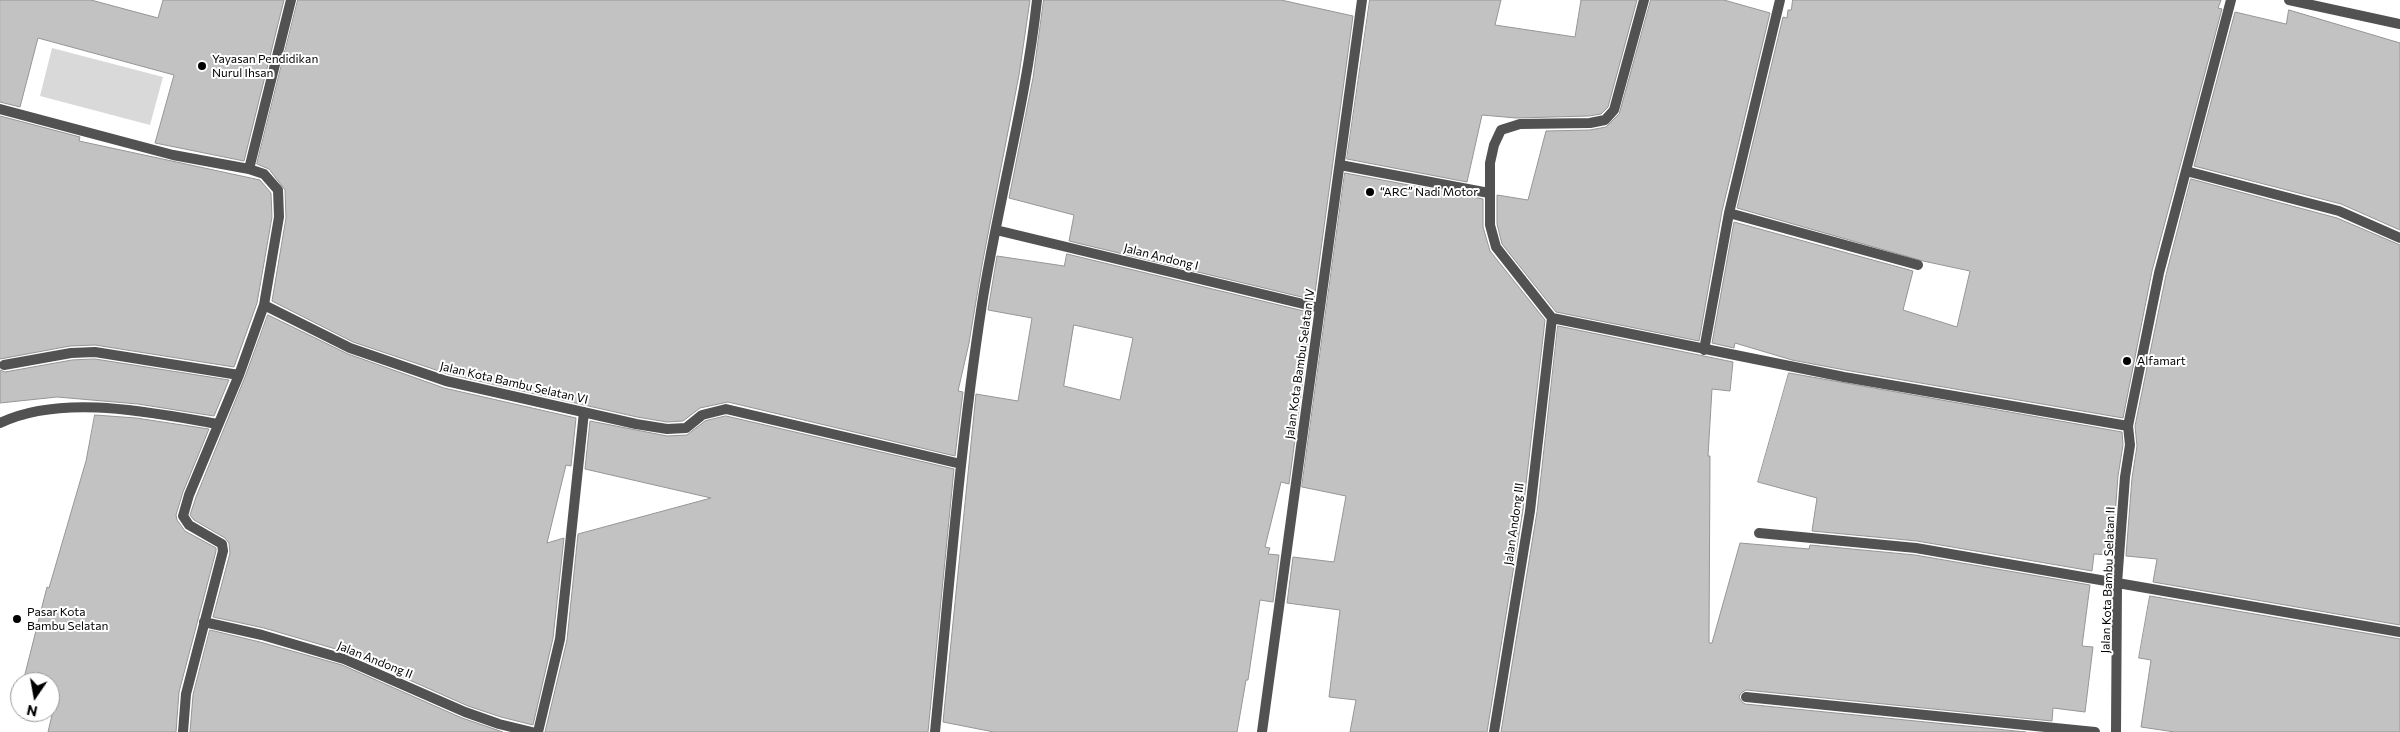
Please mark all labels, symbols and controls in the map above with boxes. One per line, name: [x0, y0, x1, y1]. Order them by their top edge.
place label: Yayasan Pendidikan Nurul Ihsan: [212, 52, 318, 80]
marker: Yayasan Pendidikan Nurul Ihsan: [196, 60, 208, 72]
place label: “ARC” Nadi Motor: [1380, 185, 1478, 199]
marker: “ARC” Nadi Motor: [1364, 186, 1376, 198]
street label: Jalan Andong I: [1122, 241, 1200, 273]
street label: Jalan Kota Bambu Selatan IV: [1282, 288, 1318, 440]
place label: Alfamart: [2137, 354, 2186, 368]
marker: Alfamart: [2121, 355, 2133, 367]
street label: Jalan Kota Bambu Selatan VI: [438, 359, 590, 407]
street label: Jalan Andong III: [1501, 482, 1527, 566]
street label: Jalan Kota Bambu Selatan II: [2098, 506, 2118, 654]
place label: Pasar Kota Bambu Selatan: [27, 605, 108, 633]
marker: Pasar Kota Bambu Selatan: [11, 613, 23, 625]
street label: Jalan Andong II: [335, 638, 415, 682]
north arrow: [10, 672, 60, 722]
text: N: [25, 702, 39, 721]

